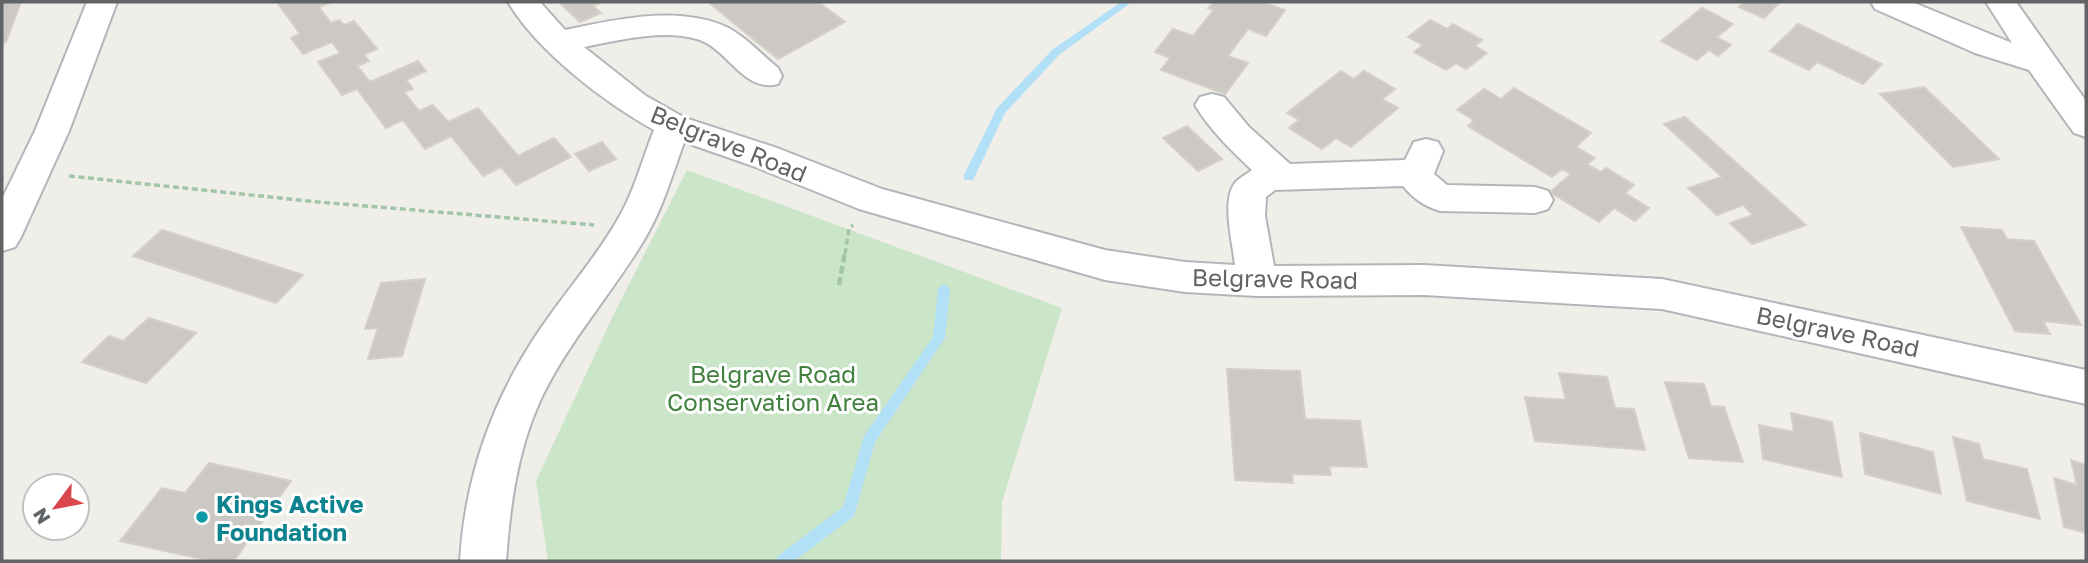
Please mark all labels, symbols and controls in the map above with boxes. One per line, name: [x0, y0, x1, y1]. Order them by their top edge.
street label: Belgrave Road: [647, 98, 811, 188]
street label: Belgrave Road: [1192, 262, 1358, 294]
street label: Belgrave Road: [1754, 300, 1922, 362]
park label: Belgrave Road Conservation Area: [667, 359, 879, 416]
north arrow: [21, 472, 91, 542]
place label: Kings Active Foundation: [216, 489, 364, 546]
text: N: [28, 504, 55, 528]
marker: Kings Active Foundation: [194, 509, 210, 525]

